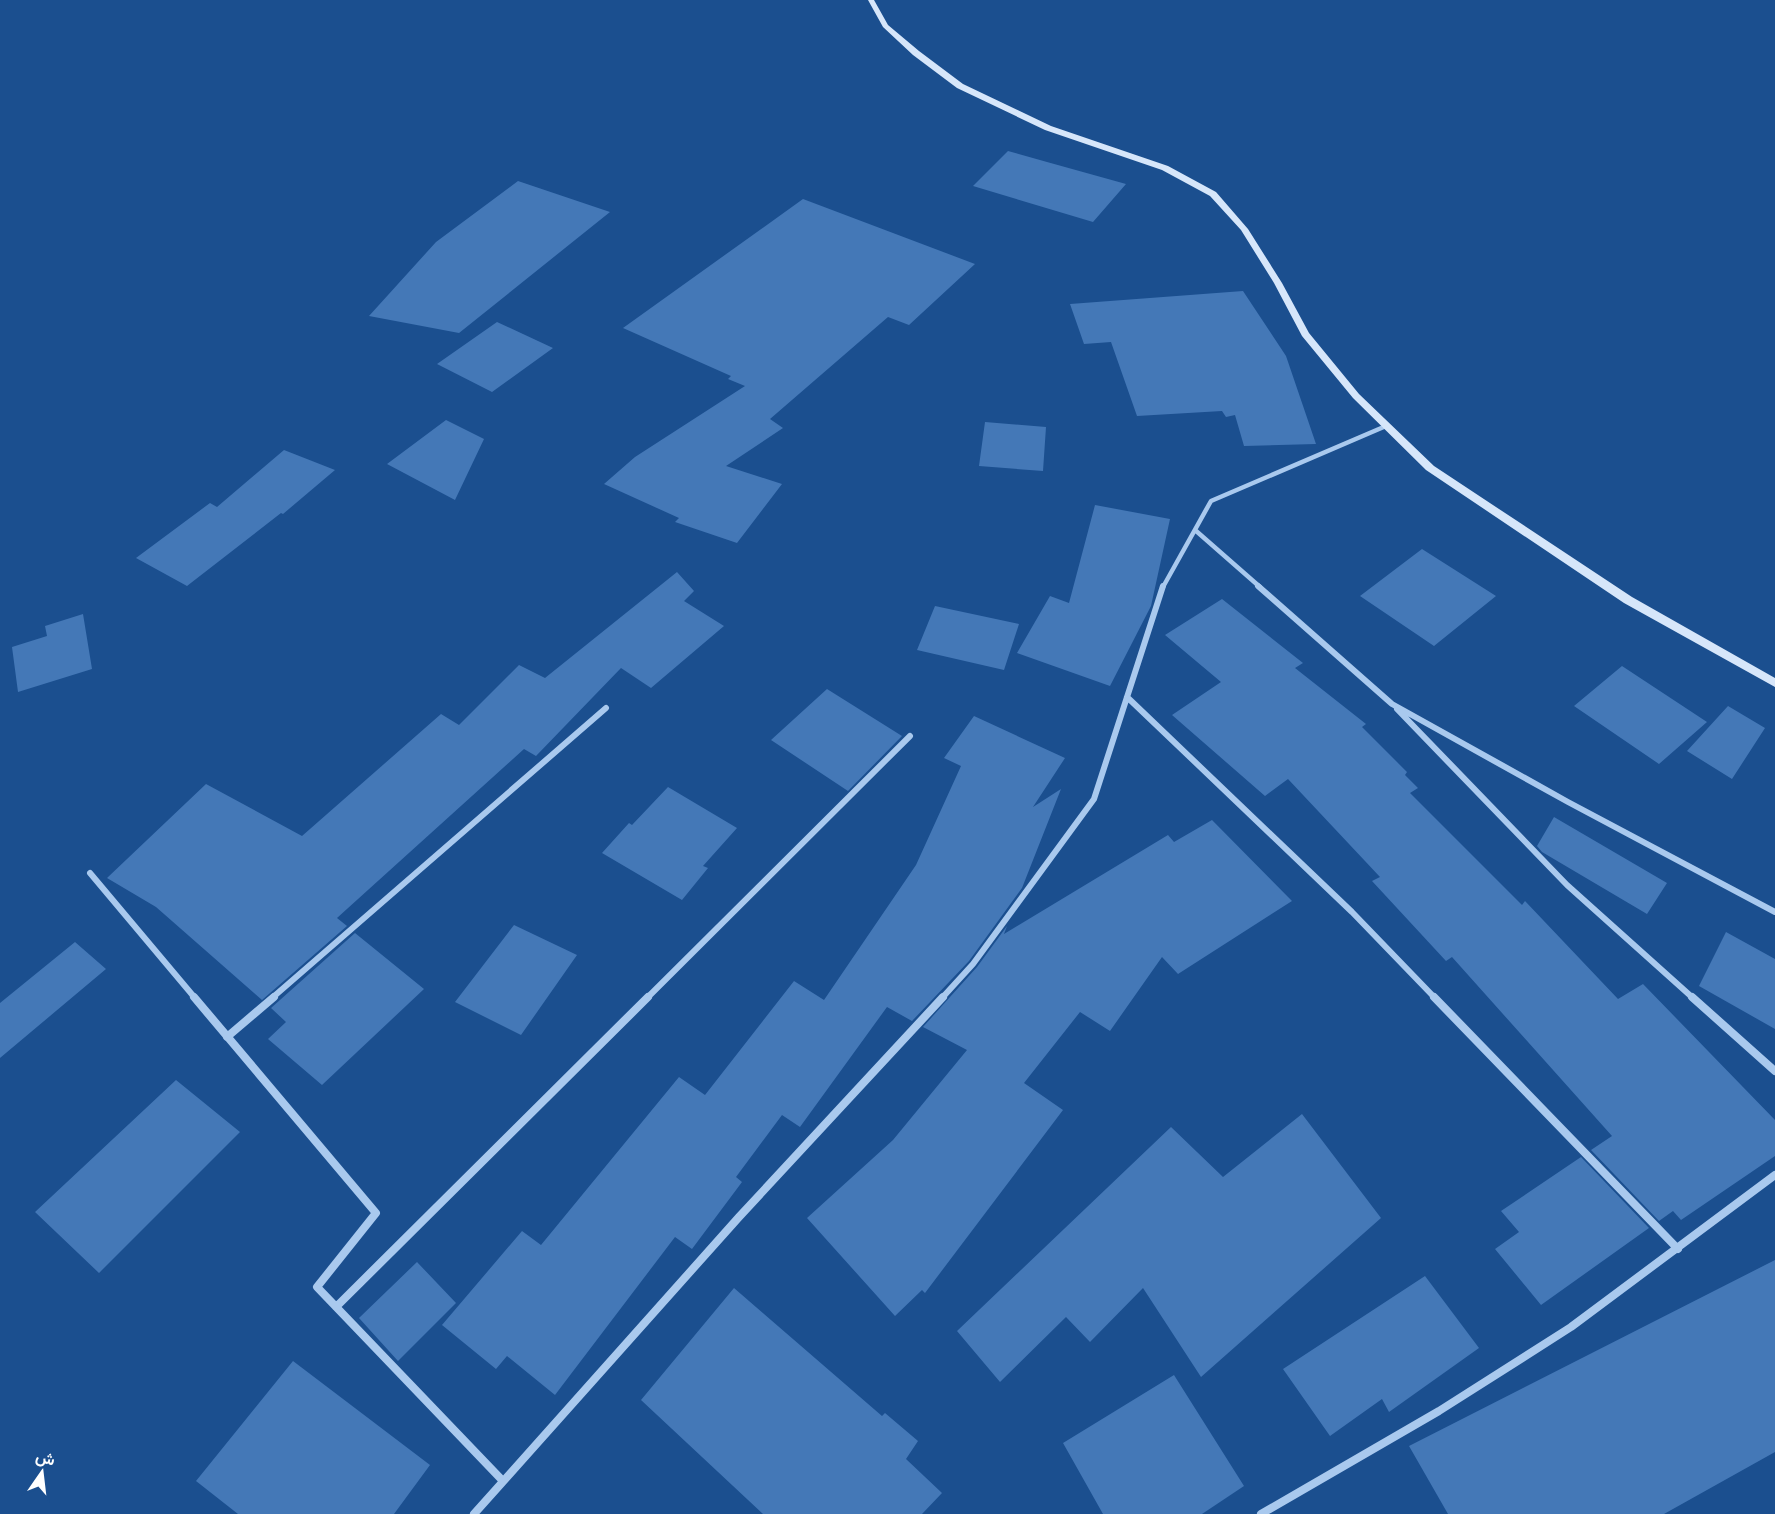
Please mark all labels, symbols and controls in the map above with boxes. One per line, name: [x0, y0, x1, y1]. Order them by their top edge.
north arrow: [12, 1442, 72, 1502]
text: ش: [34, 1446, 57, 1469]

